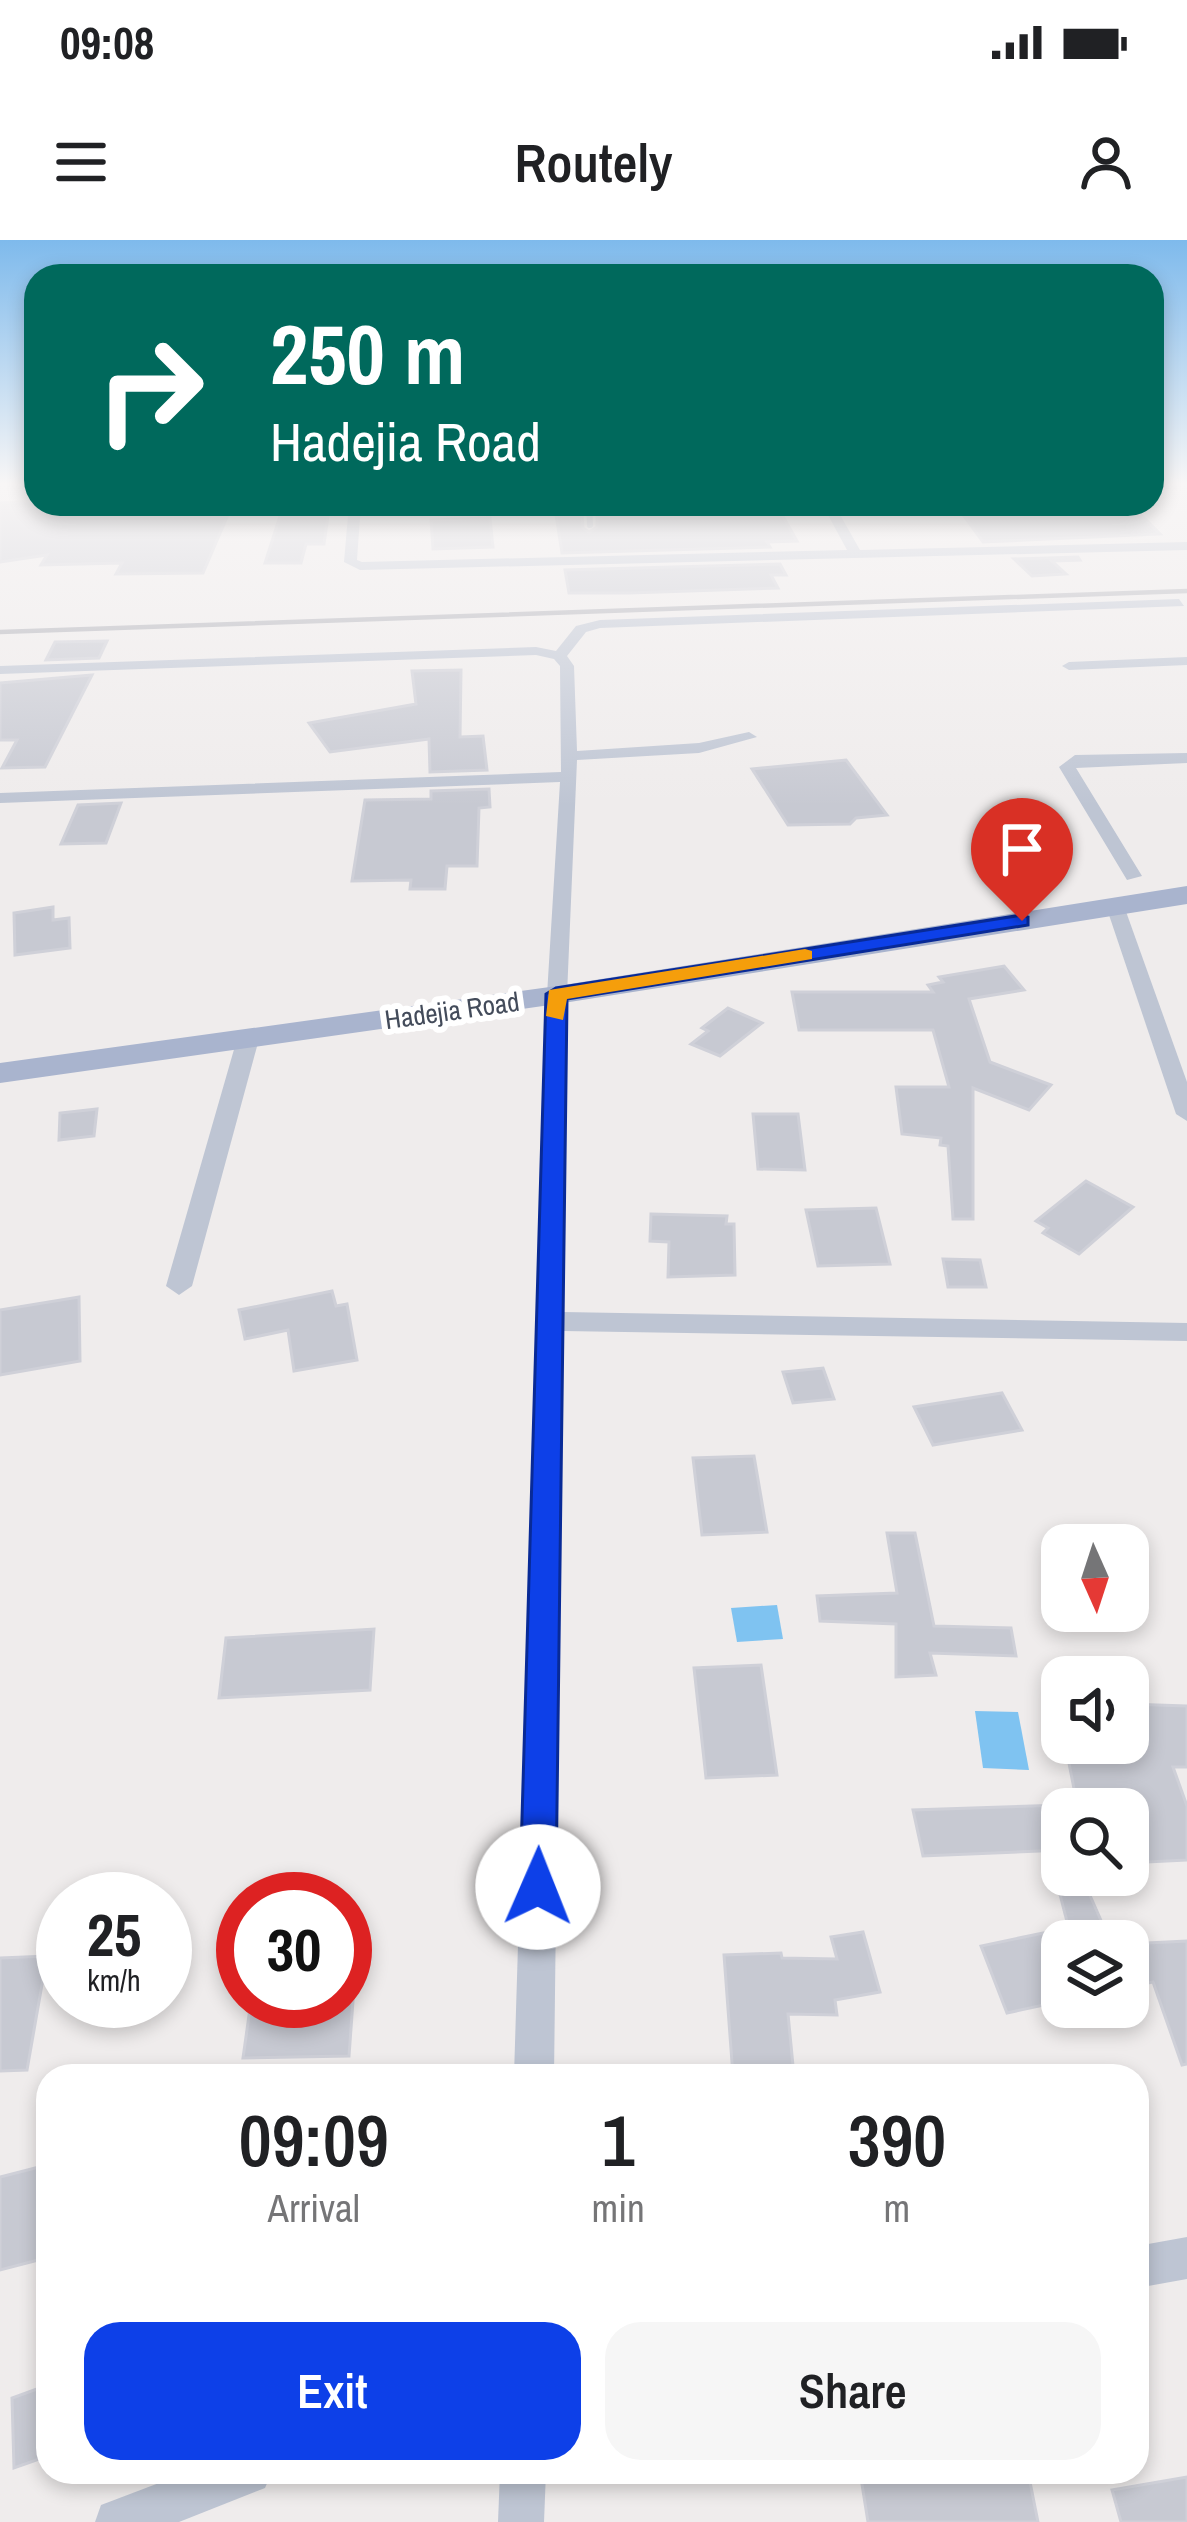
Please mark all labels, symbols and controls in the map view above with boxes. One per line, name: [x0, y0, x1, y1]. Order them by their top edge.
text: 09:08: [60, 12, 154, 73]
text: Routely: [514, 126, 673, 199]
icon: menu: [48, 129, 114, 195]
icon: person: [1073, 129, 1139, 195]
text: 250 m: [270, 297, 465, 410]
icon: right: [72, 312, 228, 468]
text: Hadejia Road: [270, 405, 541, 478]
pin: [971, 798, 1073, 921]
icon: arrive: [989, 816, 1055, 882]
street label: Hadejia Road: [382, 983, 522, 1037]
north arrow: [1041, 1524, 1149, 1632]
map controls: [1041, 1524, 1149, 2028]
button: sound: [1041, 1656, 1149, 1764]
button: search: [1041, 1788, 1149, 1896]
position arrow: [475, 1824, 601, 1950]
speed limit sign: 30: [216, 1872, 372, 2028]
text: 25: [87, 1894, 141, 1975]
button: layers: [1041, 1920, 1149, 2028]
text: km/h: [87, 1960, 141, 2000]
text: 09:09: [239, 2091, 389, 2188]
text: 1: [602, 2091, 635, 2188]
text: 390: [848, 2091, 946, 2188]
text: Arrival: [268, 2182, 360, 2234]
text: min: [592, 2182, 645, 2234]
text: m: [884, 2182, 910, 2234]
button: Exit: [84, 2322, 581, 2460]
button: Share: [605, 2322, 1101, 2460]

